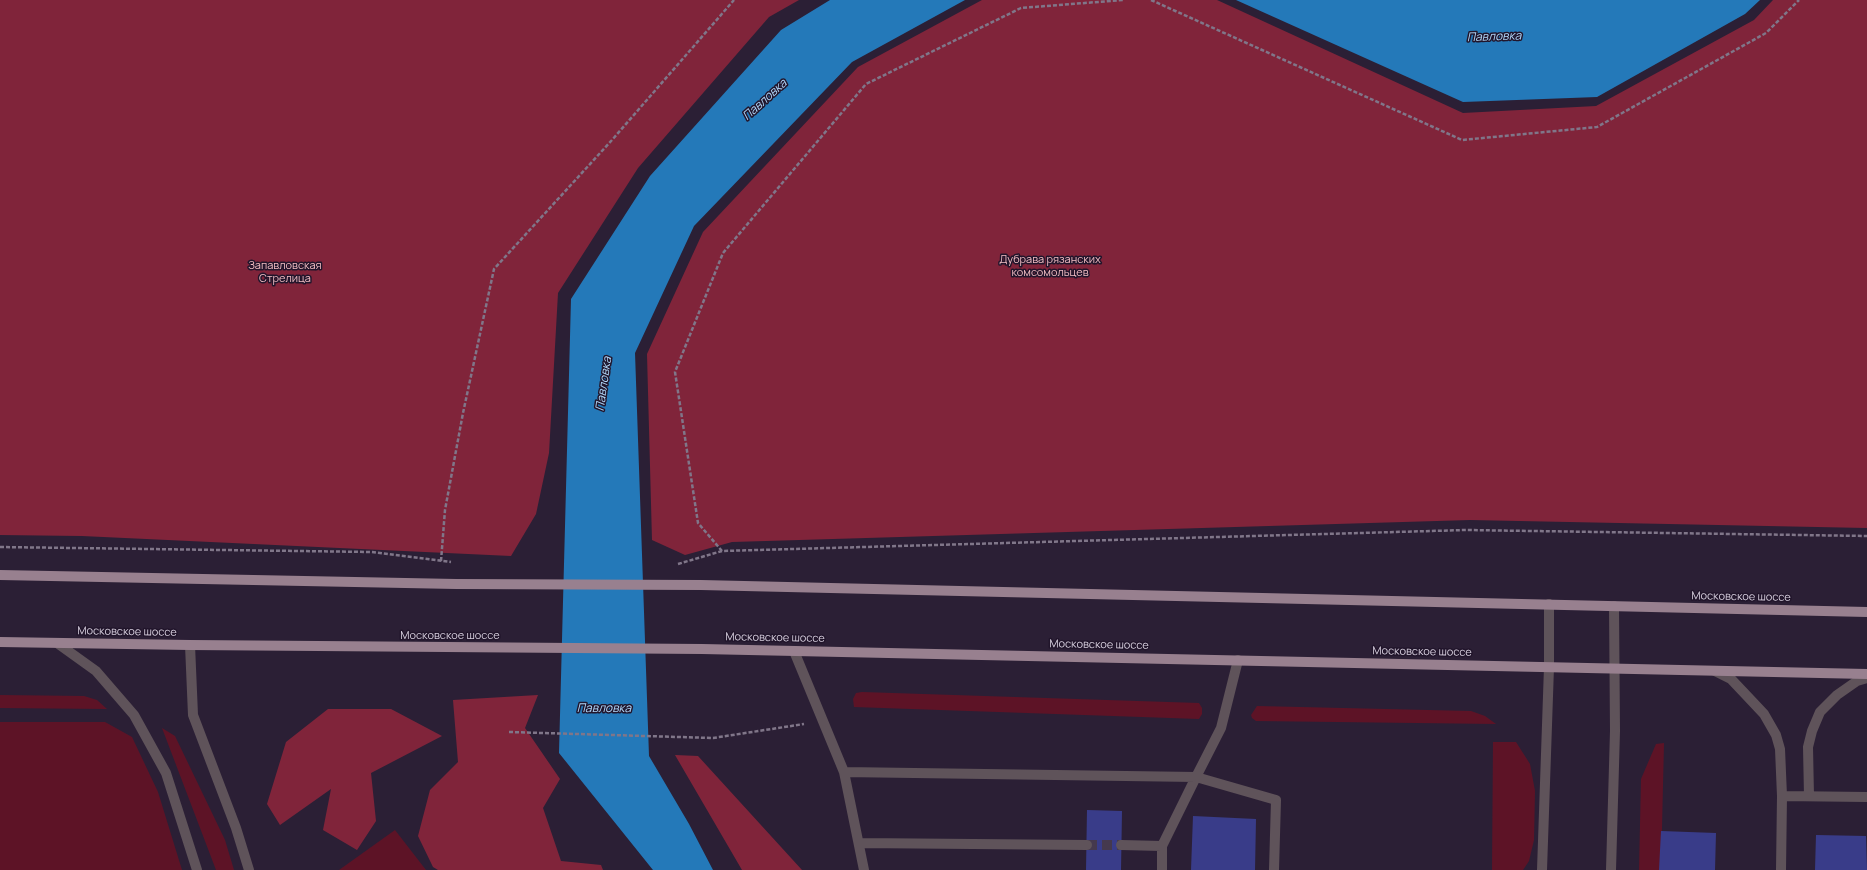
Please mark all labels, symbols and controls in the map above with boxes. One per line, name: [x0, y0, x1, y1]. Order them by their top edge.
water label: Павловка: [1467, 29, 1521, 45]
water label: Павловка: [740, 76, 790, 124]
park label: Дубрава рязанских комсомольцев: [999, 253, 1101, 279]
park label: Запавловская Стрелица: [248, 259, 322, 285]
water label: Павловка: [593, 356, 615, 412]
street label: Московское шоссе: [1691, 590, 1791, 604]
street label: Московское шоссе: [77, 625, 177, 639]
street label: Московское шоссе: [400, 629, 500, 643]
street label: Московское шоссе: [725, 631, 825, 645]
street label: Московское шоссе: [1049, 638, 1149, 652]
street label: Московское шоссе: [1372, 645, 1472, 659]
water label: Павловка: [577, 702, 631, 716]

